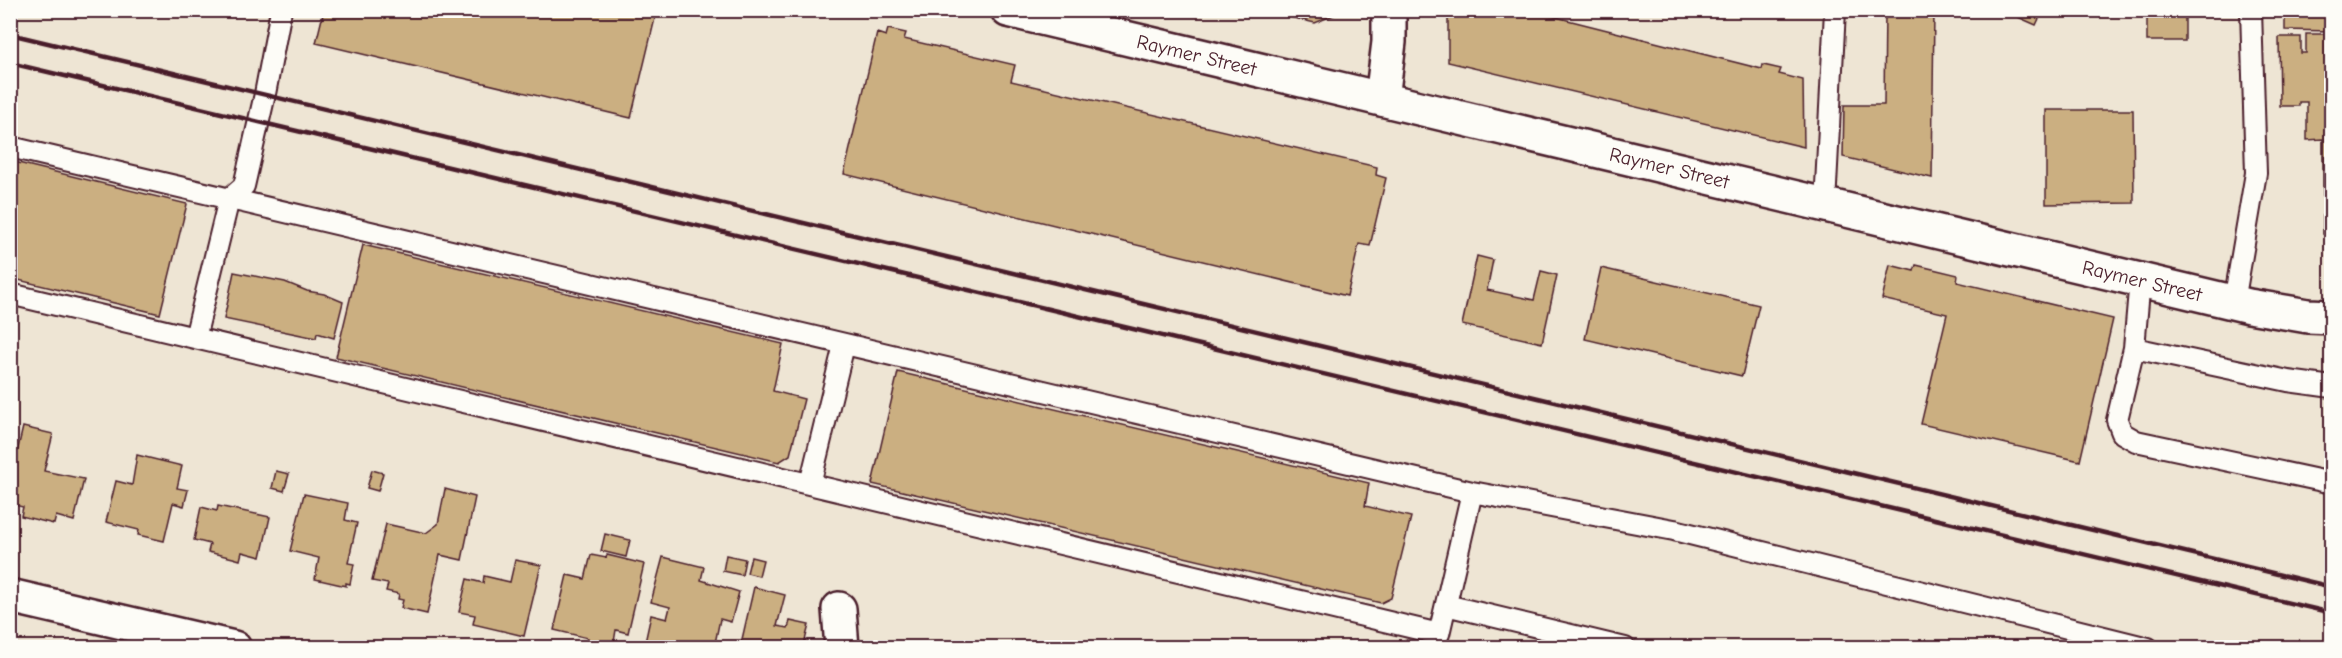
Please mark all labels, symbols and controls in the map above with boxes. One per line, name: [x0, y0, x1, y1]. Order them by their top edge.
street label: Raymer Street: [1134, 30, 1260, 81]
street label: Raymer Street: [1607, 143, 1733, 194]
street label: Raymer Street: [2080, 256, 2205, 307]

